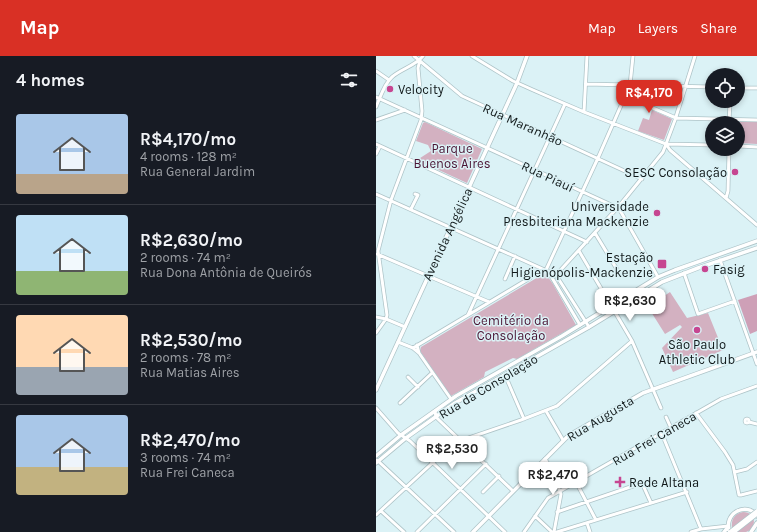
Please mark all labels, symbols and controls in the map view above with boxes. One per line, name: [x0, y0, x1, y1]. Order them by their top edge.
text: Map: [20, 17, 59, 39]
text: Map: [588, 20, 616, 37]
text: Layers: [638, 20, 678, 37]
text: Share: [700, 20, 737, 37]
map controls: [705, 68, 745, 156]
button: locate: [705, 68, 745, 108]
icon: filters: [338, 69, 360, 91]
text: 4 homes: [16, 70, 85, 90]
pin: R$4,170: [612, 80, 686, 114]
place label: Velocity: [398, 82, 444, 97]
marker: Velocity: [385, 84, 395, 94]
text: R$4,170: [625, 85, 673, 100]
street label: Rua Maranhão: [480, 100, 565, 149]
button: layers: [705, 116, 745, 156]
text: R$4,170/mo: [140, 129, 236, 149]
icon: home: [48, 130, 96, 178]
park label: Parque Buenos Aires: [413, 141, 491, 171]
text: 4 rooms · 128 m²: [140, 149, 237, 164]
street label: Rua Piauí: [519, 158, 576, 195]
text: Rua General Jardim: [140, 164, 255, 179]
place label: SESC Consolação: [624, 165, 727, 180]
marker: SESC Consolação: [730, 167, 740, 177]
street label: Avenida Angélica: [419, 185, 476, 283]
place label: Universidade Presbiteriana Mackenzie: [503, 199, 649, 229]
marker: Universidade Presbiteriana Mackenzie: [652, 208, 662, 218]
text: R$2,630/mo: [140, 230, 243, 250]
icon: home: [48, 231, 96, 279]
text: 2 rooms · 74 m²: [140, 250, 231, 265]
place label: Estação Higienópolis-Mackenzie: [511, 250, 653, 280]
marker: Estação Higienópolis-Mackenzie: [656, 258, 668, 270]
place label: Fasig: [713, 262, 745, 277]
marker: Fasig: [700, 264, 710, 274]
text: Rua Dona Antônia de Queirós: [140, 265, 312, 280]
pin: R$2,630: [593, 288, 667, 322]
text: R$2,630: [604, 293, 656, 308]
park label: Cemitério da Consolação: [473, 313, 549, 343]
marker: São Paulo Athletic Club: [692, 325, 702, 335]
text: R$2,530/mo: [140, 330, 242, 350]
icon: home: [48, 331, 96, 379]
place label: São Paulo Athletic Club: [659, 337, 735, 367]
text: 2 rooms · 78 m²: [140, 350, 232, 365]
street label: Rua da Consolação: [436, 351, 540, 422]
text: Rua Matias Aires: [140, 365, 240, 380]
street label: Rua Augusta: [564, 393, 636, 444]
street label: Rua Frei Caneca: [609, 408, 699, 469]
text: R$2,470/mo: [140, 430, 240, 450]
icon: home: [48, 431, 96, 479]
pin: R$2,530: [415, 436, 489, 470]
text: R$2,530: [426, 441, 478, 456]
text: 3 rooms · 74 m²: [140, 450, 231, 465]
pin: R$2,470: [516, 462, 590, 496]
text: Rua Frei Caneca: [140, 465, 235, 480]
text: R$2,470: [528, 467, 578, 482]
place label: Rede Altana: [629, 475, 699, 490]
marker: Rede Altana: [614, 476, 626, 488]

